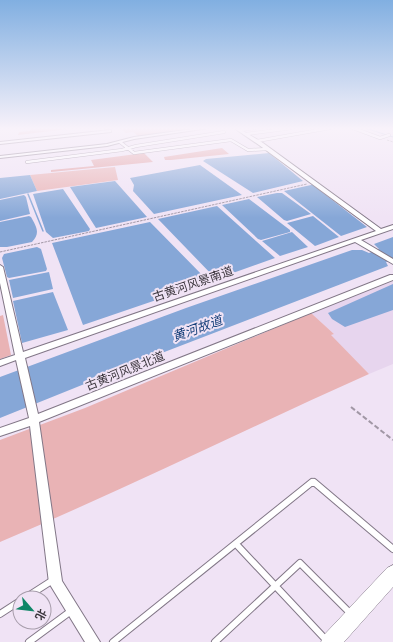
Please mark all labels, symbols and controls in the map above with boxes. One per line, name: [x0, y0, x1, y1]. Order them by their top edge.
street label: 古黄河风景南道: [150, 262, 235, 305]
water label: 黄河故道: [169, 310, 226, 345]
street label: 古黄河风景北道: [83, 347, 167, 394]
north arrow: [12, 590, 52, 630]
text: 北: [32, 607, 50, 623]

